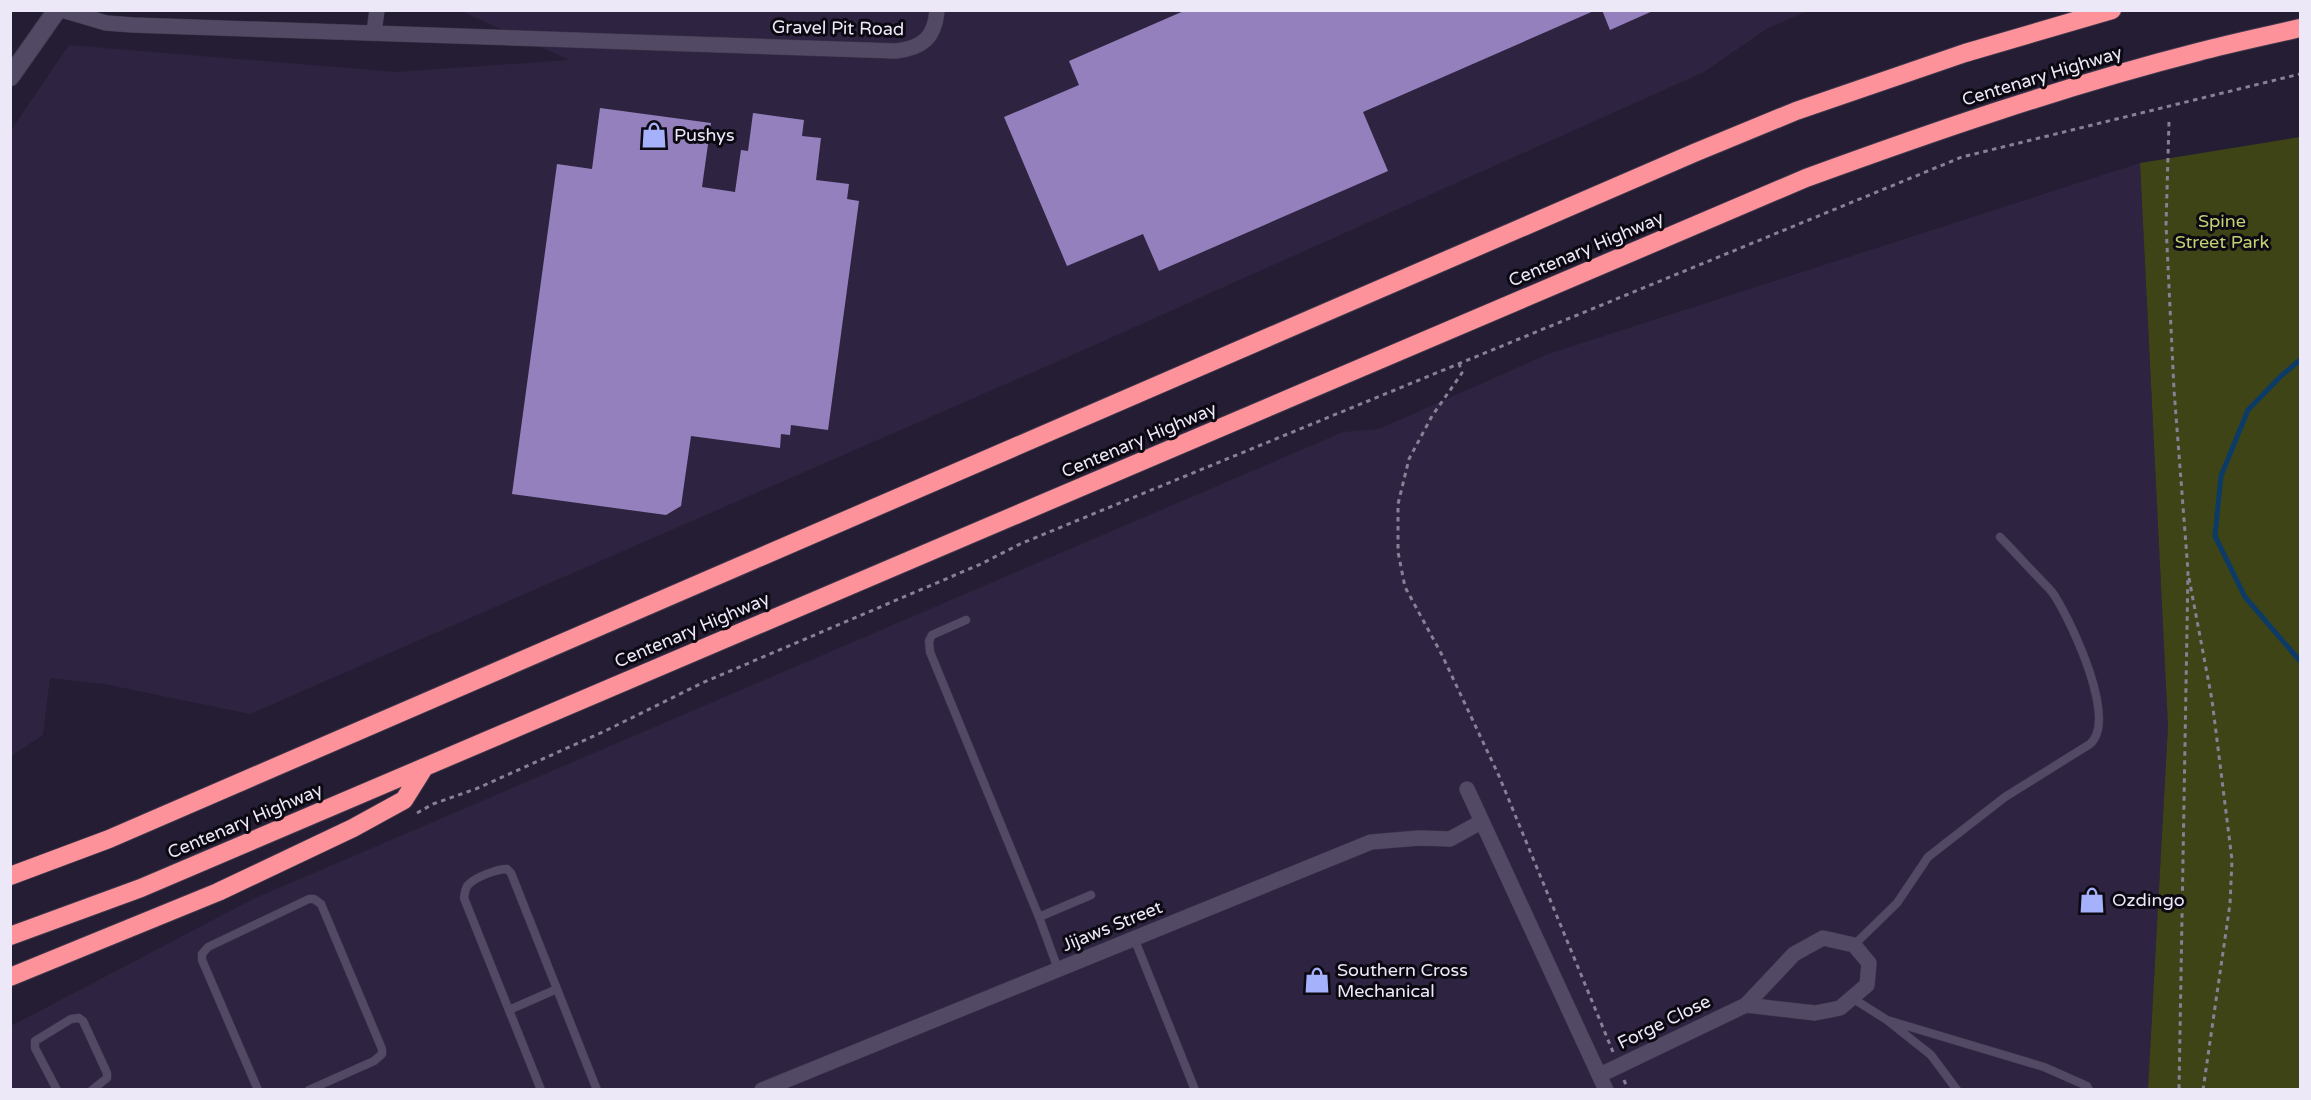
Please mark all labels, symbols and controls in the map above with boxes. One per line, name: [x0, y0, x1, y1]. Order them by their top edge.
street label: Gravel Pit Road: [772, 16, 904, 40]
street label: Centenary Highway: [1959, 41, 2125, 111]
shop icon: Pushys: [639, 120, 669, 150]
place label: Pushys: [674, 124, 735, 146]
street label: Centenary Highway: [1505, 206, 1667, 292]
park label: Spine Street Park: [2175, 210, 2269, 253]
street label: Centenary Highway: [1058, 397, 1220, 483]
street label: Centenary Highway: [611, 587, 773, 673]
street label: Centenary Highway: [164, 778, 326, 864]
shop icon: Ozdingo: [2077, 885, 2107, 915]
place label: Ozdingo: [2112, 889, 2185, 911]
street label: Jijaws Street: [1059, 896, 1166, 956]
place label: Southern Cross Mechanical: [1337, 959, 1468, 1002]
shop icon: Southern Cross Mechanical: [1302, 965, 1332, 995]
street label: Forge Close: [1614, 990, 1714, 1054]

